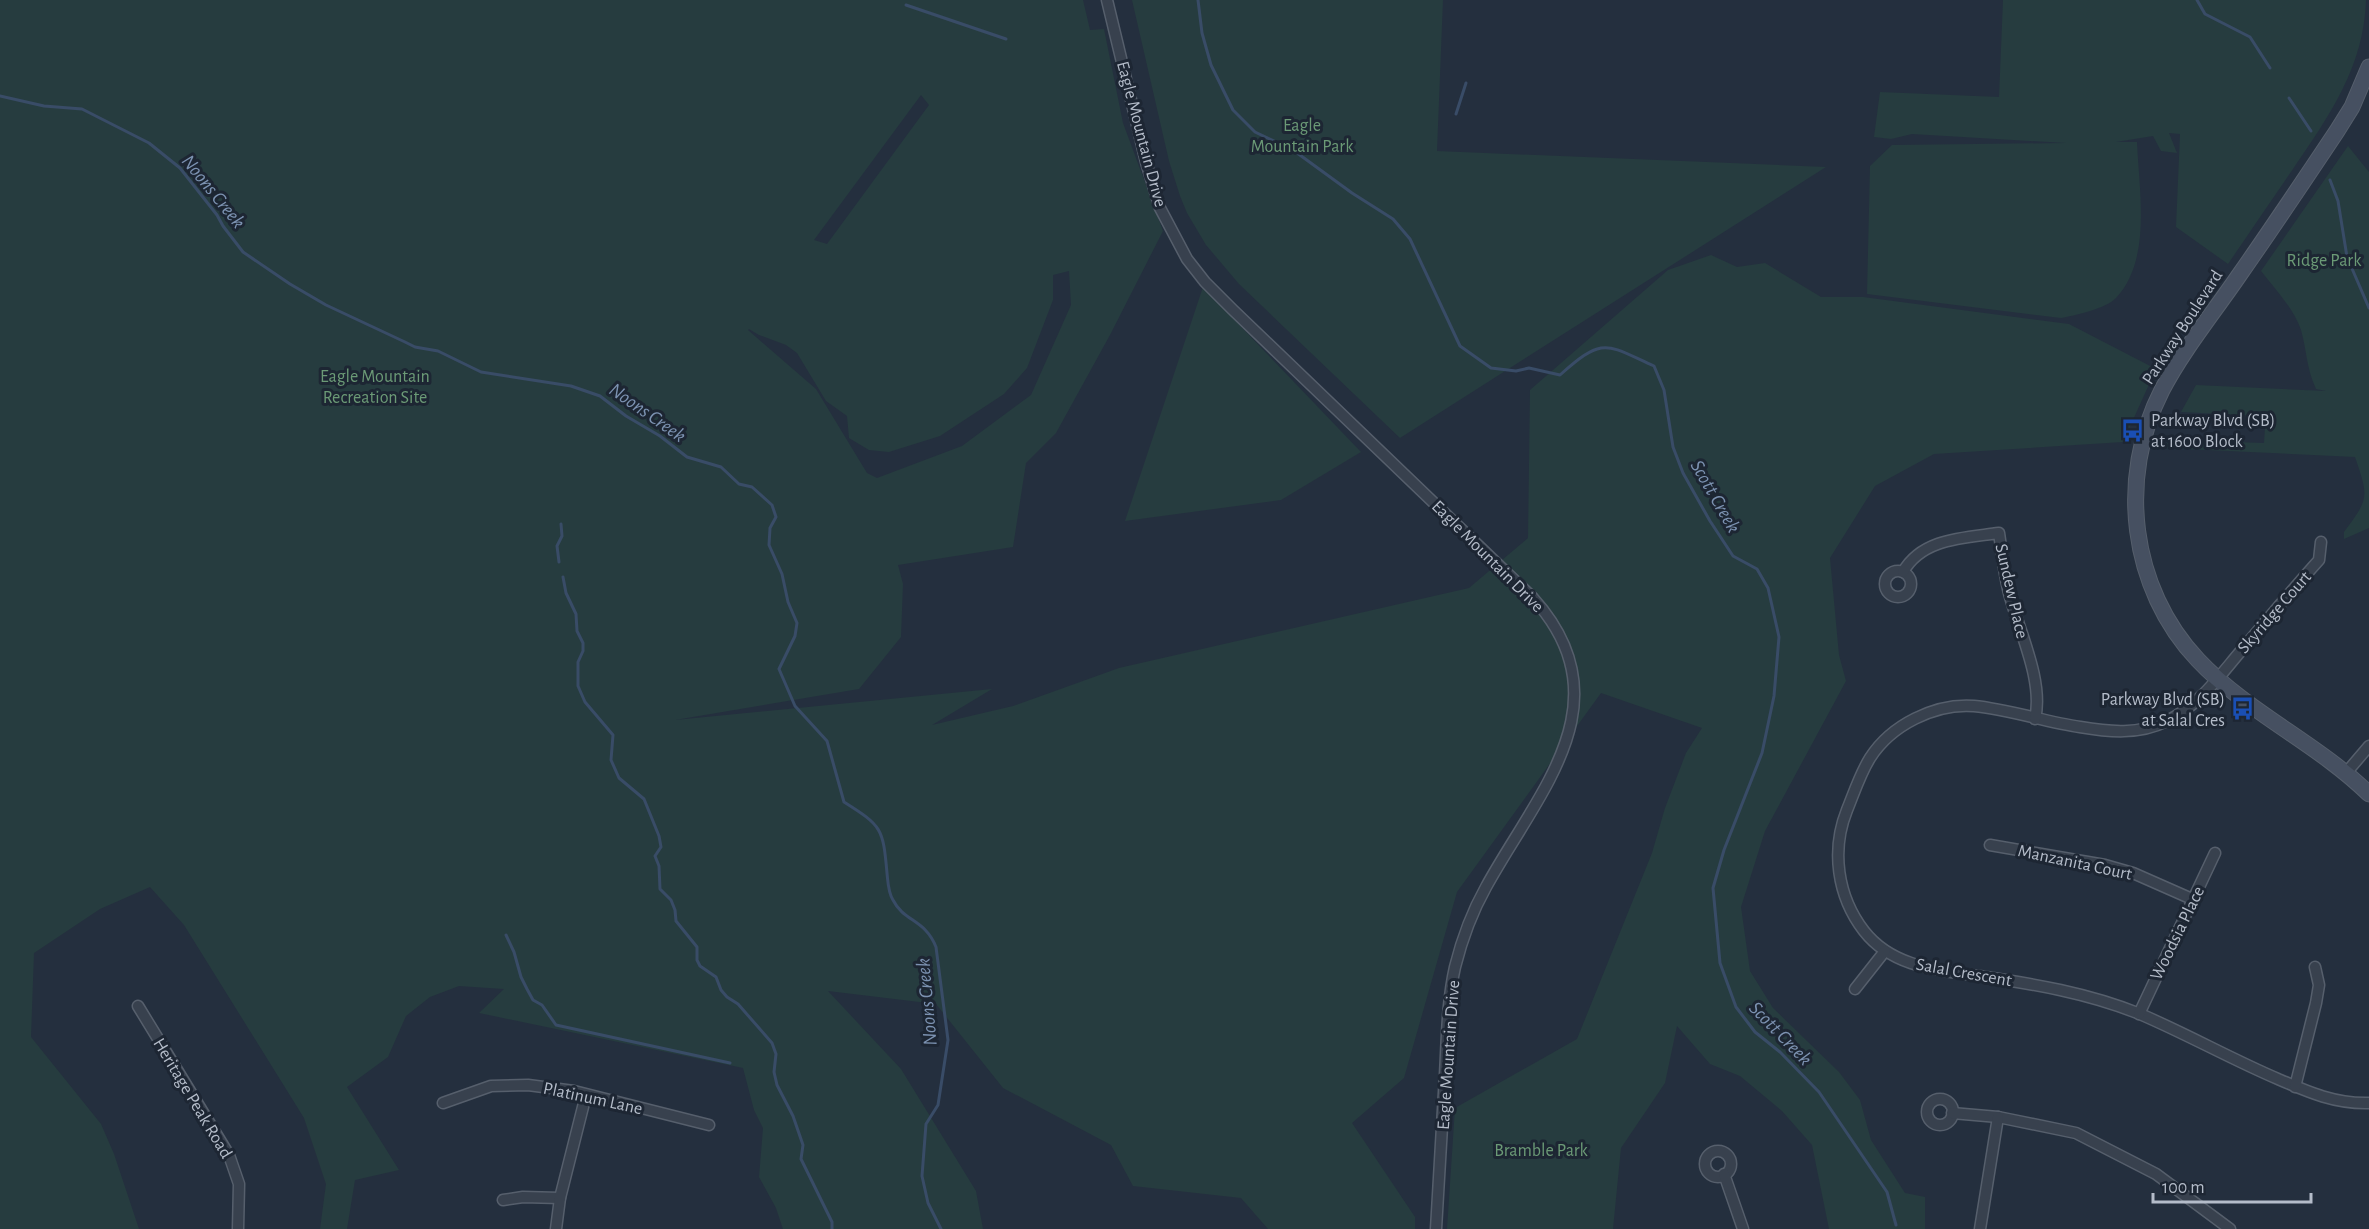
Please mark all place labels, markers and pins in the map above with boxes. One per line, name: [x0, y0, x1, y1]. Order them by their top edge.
place label: Parkway Blvd (SB) at 1600 Block: [2151, 412, 2275, 451]
bus stop icon: Parkway Blvd (SB) at 1600 Block: [2120, 417, 2146, 443]
place label: Parkway Blvd (SB) at Salal Cres: [2101, 691, 2225, 730]
bus stop icon: Parkway Blvd (SB) at Salal Cres: [2230, 696, 2256, 722]

